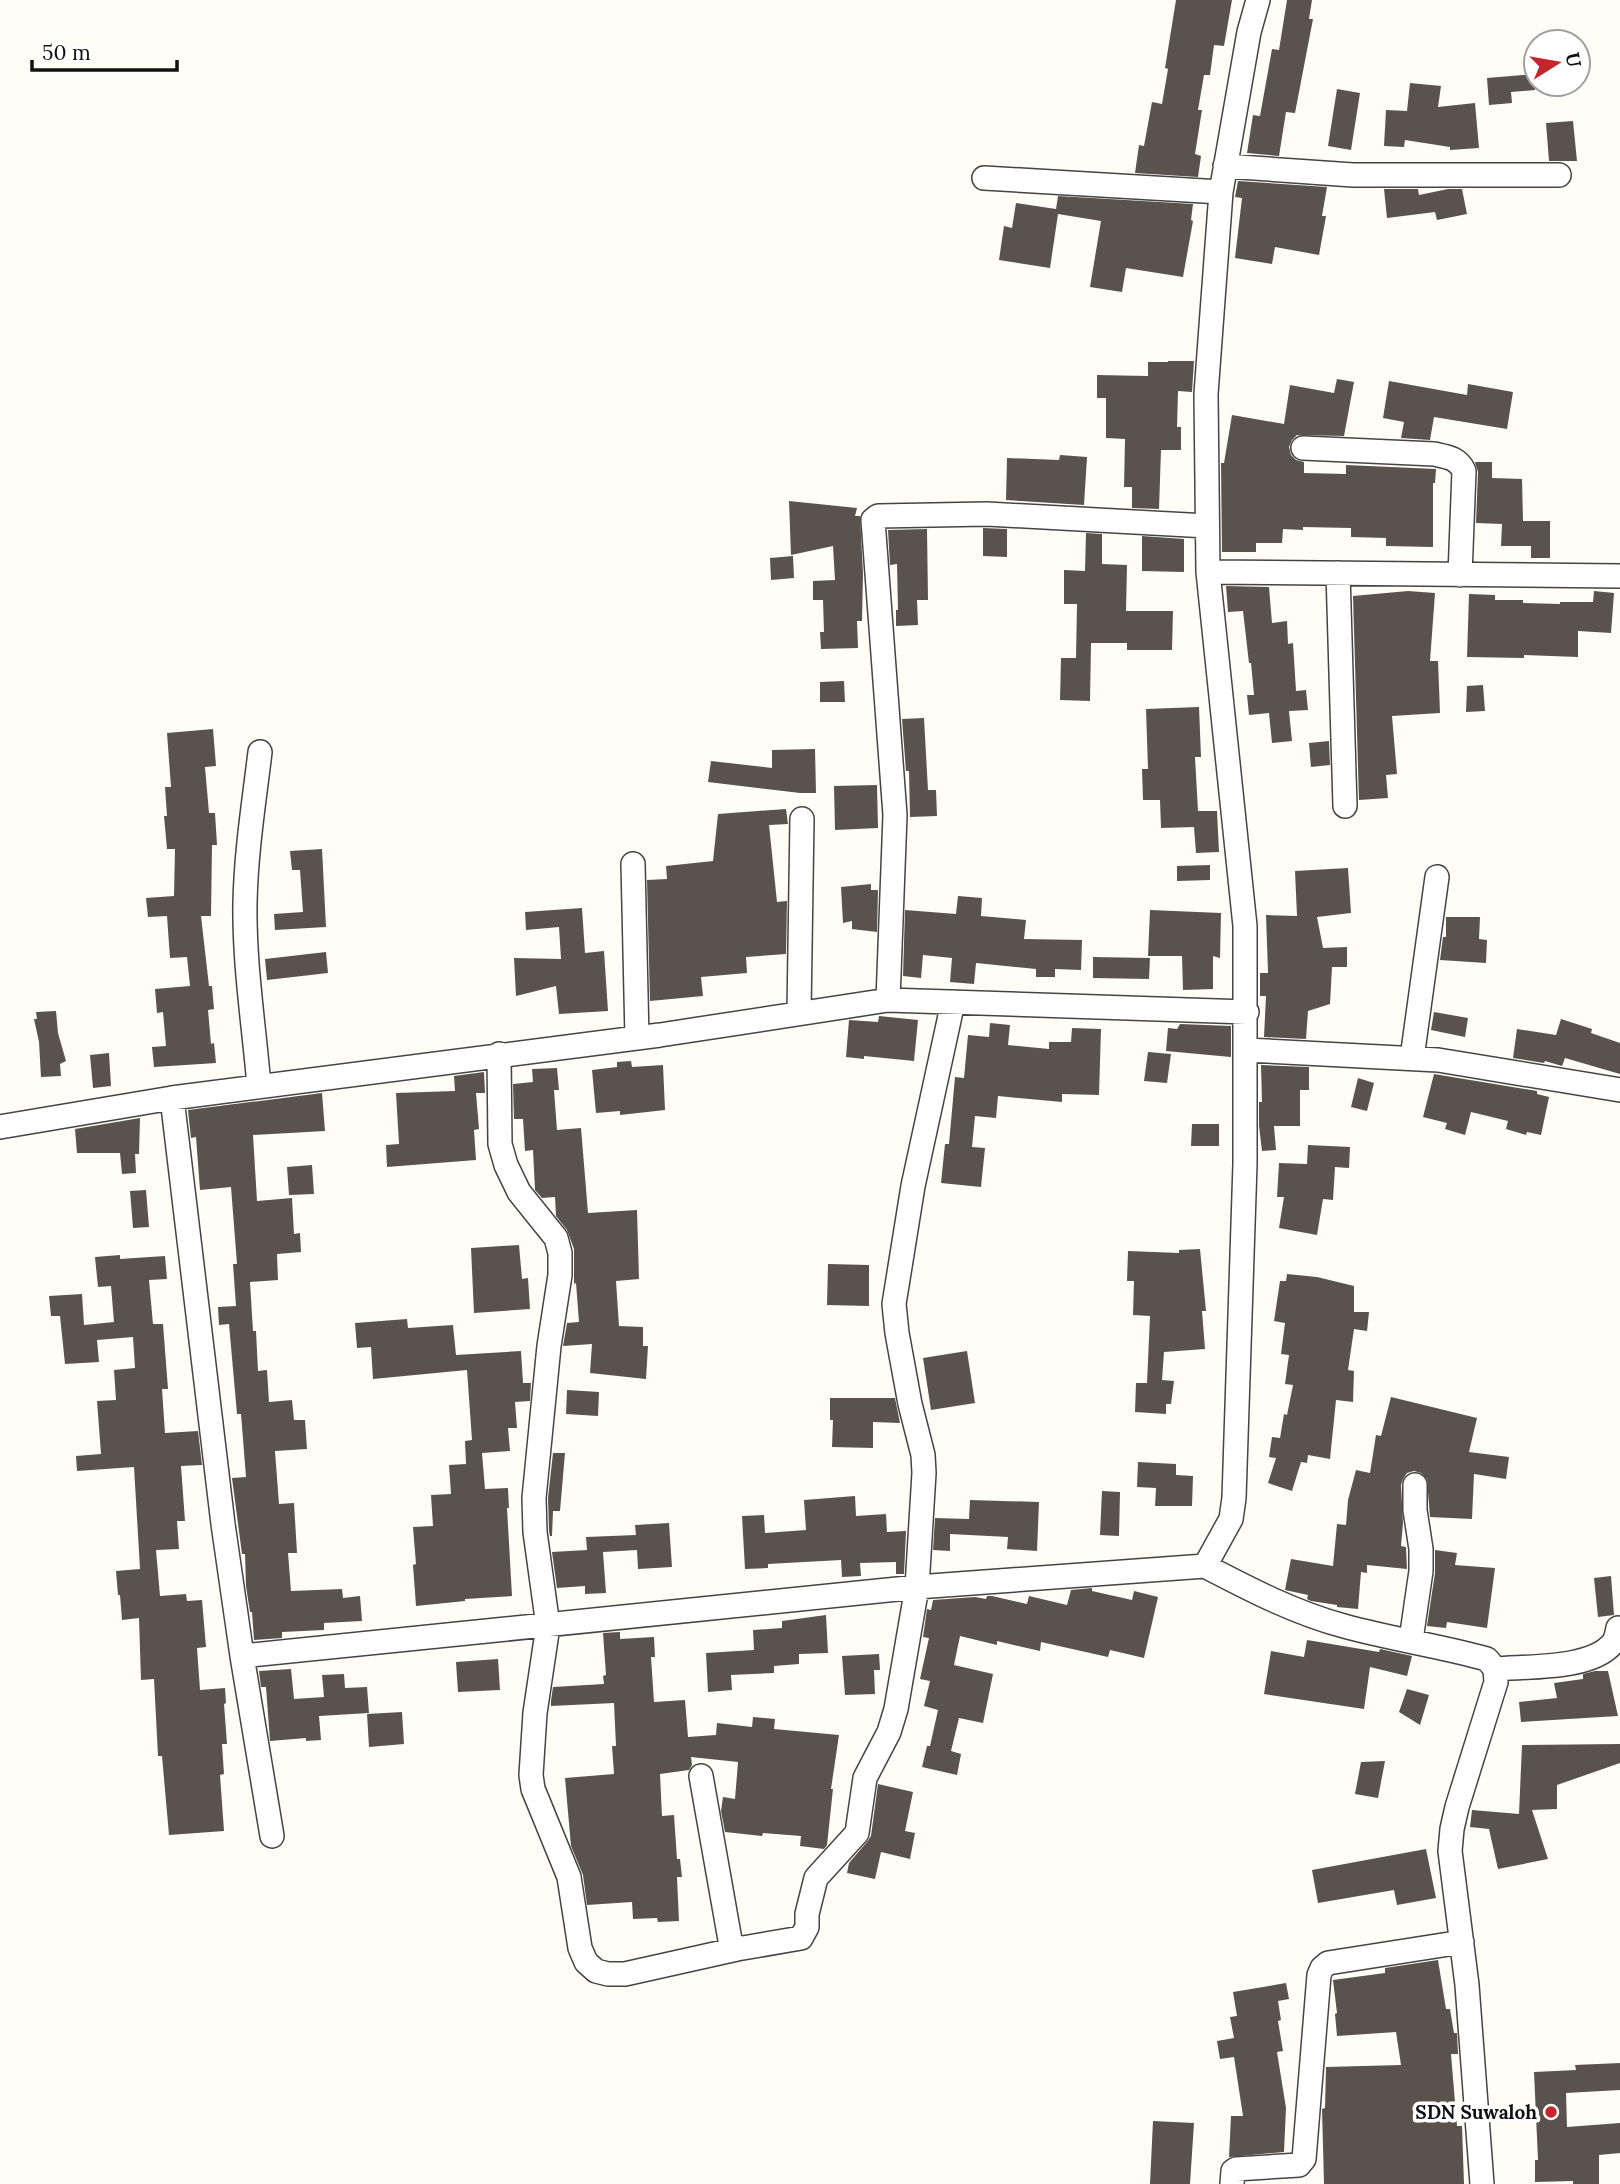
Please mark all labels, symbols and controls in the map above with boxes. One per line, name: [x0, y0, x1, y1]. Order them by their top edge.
scale bar: [32, 28, 177, 72]
north arrow: [1522, 28, 1592, 98]
text: 50 m: [42, 39, 91, 66]
text: U: [1561, 50, 1587, 69]
place label: SDN Suwaloh: [1415, 2100, 1537, 2124]
marker: SDN Suwaloh: [1543, 2104, 1559, 2120]

